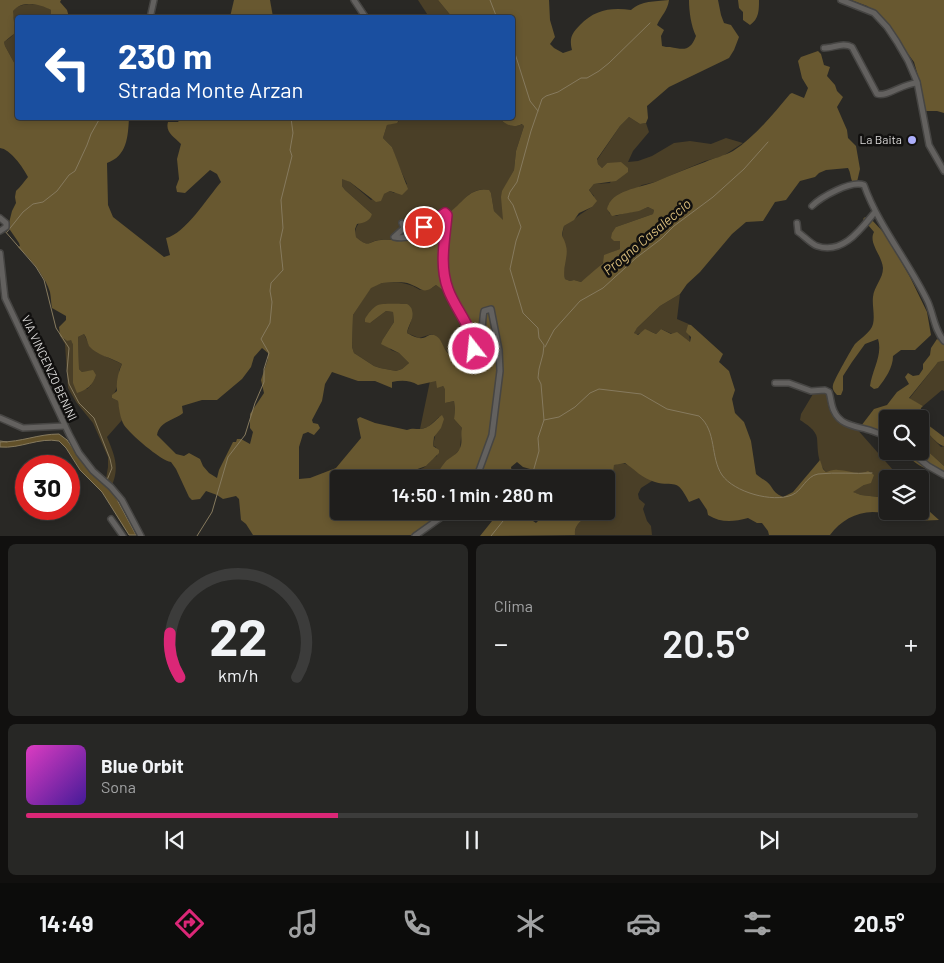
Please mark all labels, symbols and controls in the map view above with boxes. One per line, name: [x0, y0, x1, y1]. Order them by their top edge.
text: 230 m: [118, 34, 212, 76]
icon: left: [35, 35, 100, 100]
text: Strada Monte Arzan: [118, 76, 303, 102]
place label: La Baita: [860, 132, 902, 146]
marker: La Baita: [906, 134, 918, 146]
water label: Progno Casaleccio: [599, 195, 694, 278]
pin: [403, 206, 445, 248]
icon: arrive: [410, 213, 438, 241]
street label: VIA VINCENZO BENINI: [19, 313, 80, 422]
position arrow: [447, 322, 499, 374]
map controls: [879, 410, 929, 520]
button: search: [879, 410, 929, 460]
speed limit sign: 30: [15, 455, 80, 520]
button: layers: [879, 470, 929, 520]
text: 14:50 · 1 min · 280 m: [392, 483, 553, 506]
text: Clima: [494, 596, 533, 615]
text: 22: [209, 604, 267, 666]
text: 20.5°: [662, 620, 750, 666]
text: −: [494, 626, 508, 660]
text: +: [904, 626, 918, 660]
text: km/h: [218, 664, 258, 686]
text: Blue Orbit: [101, 754, 184, 777]
text: Sona: [101, 777, 136, 796]
icon: previous: [161, 826, 189, 854]
icon: pause: [458, 826, 486, 854]
icon: next: [755, 826, 783, 854]
icon: directions: [172, 906, 207, 941]
icon: music: [286, 906, 321, 941]
icon: phone: [399, 906, 434, 941]
icon: climate: [513, 906, 548, 941]
icon: car: [626, 906, 661, 941]
icon: filters: [740, 906, 775, 941]
text: 14:49: [39, 910, 93, 936]
text: 20.5°: [854, 910, 905, 936]

